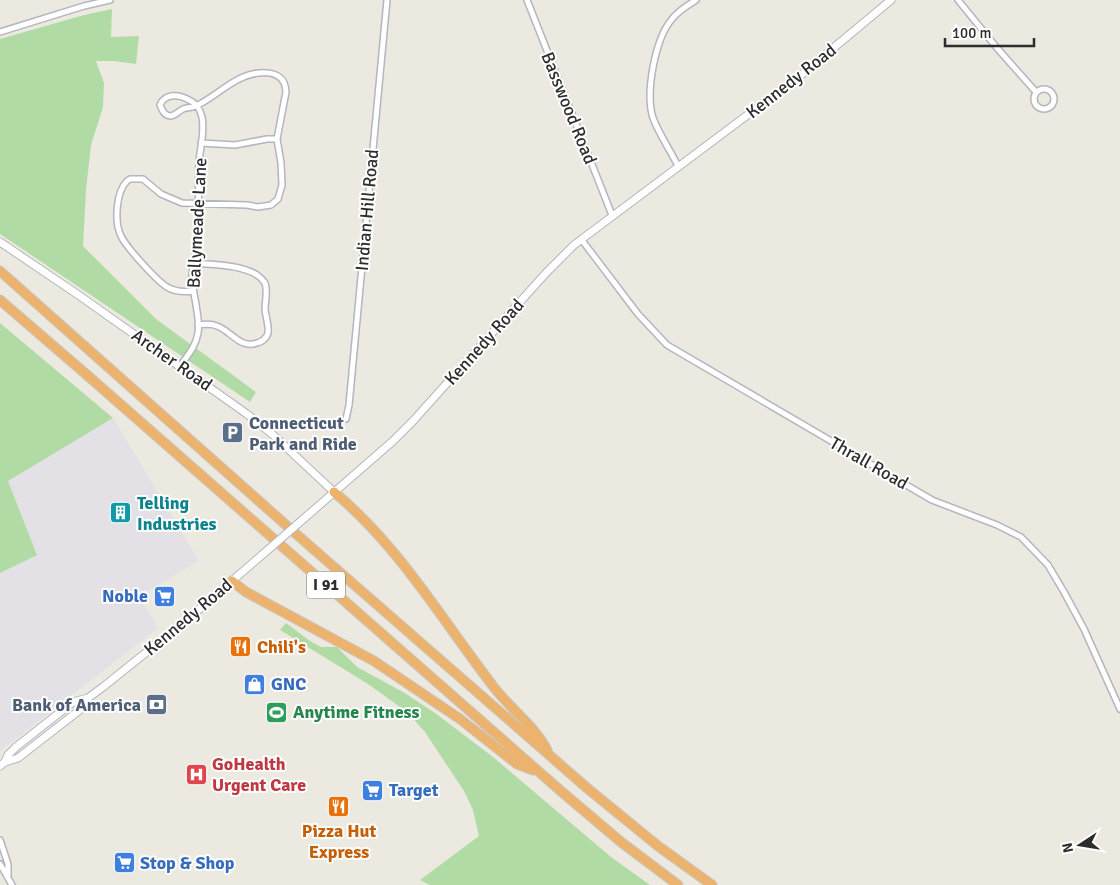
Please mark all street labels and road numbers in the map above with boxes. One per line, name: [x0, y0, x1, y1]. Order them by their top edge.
street label: Kennedy Road: [741, 39, 841, 123]
street label: Basswood Road: [536, 49, 602, 167]
street label: Indian Hill Road: [351, 148, 383, 272]
street label: Ballymeade Lane: [183, 157, 211, 289]
street label: Kennedy Road: [440, 294, 528, 390]
street label: Archer Road: [127, 324, 217, 396]
street label: Thrall Road: [826, 432, 912, 494]
road number: I 91: [307, 572, 345, 598]
street label: Kennedy Road: [139, 574, 237, 660]

